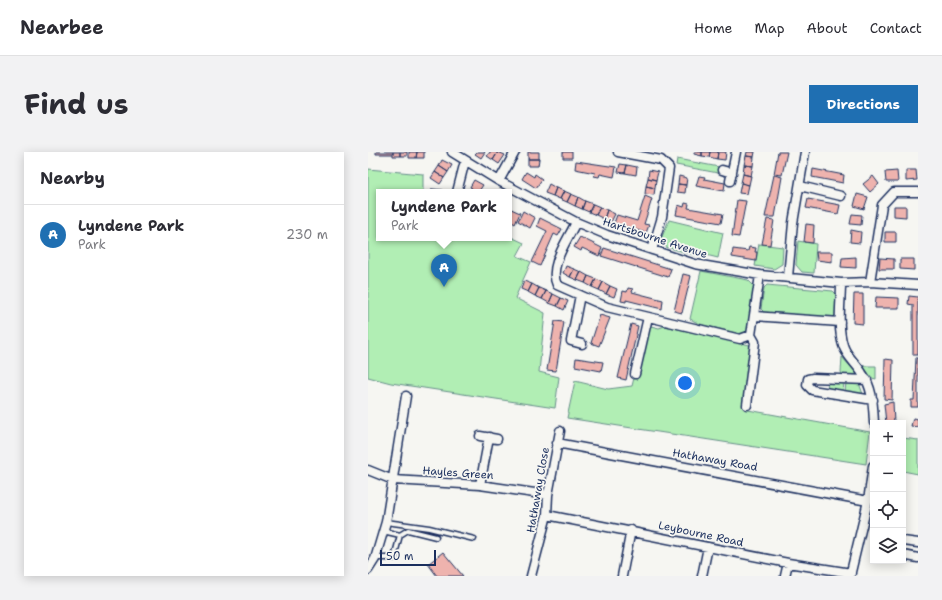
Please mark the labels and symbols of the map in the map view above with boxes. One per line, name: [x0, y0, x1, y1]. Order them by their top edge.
street label: Hartsbourne Avenue: [601, 214, 709, 262]
pin: A: [431, 254, 457, 287]
your location: [675, 373, 695, 393]
street label: Hathaway Road: [671, 445, 759, 475]
street label: Hathaway Close: [523, 446, 553, 534]
street label: Hayles Green: [422, 463, 494, 483]
street label: Leybourne Road: [657, 518, 745, 550]
scale bar: [380, 548, 436, 567]

